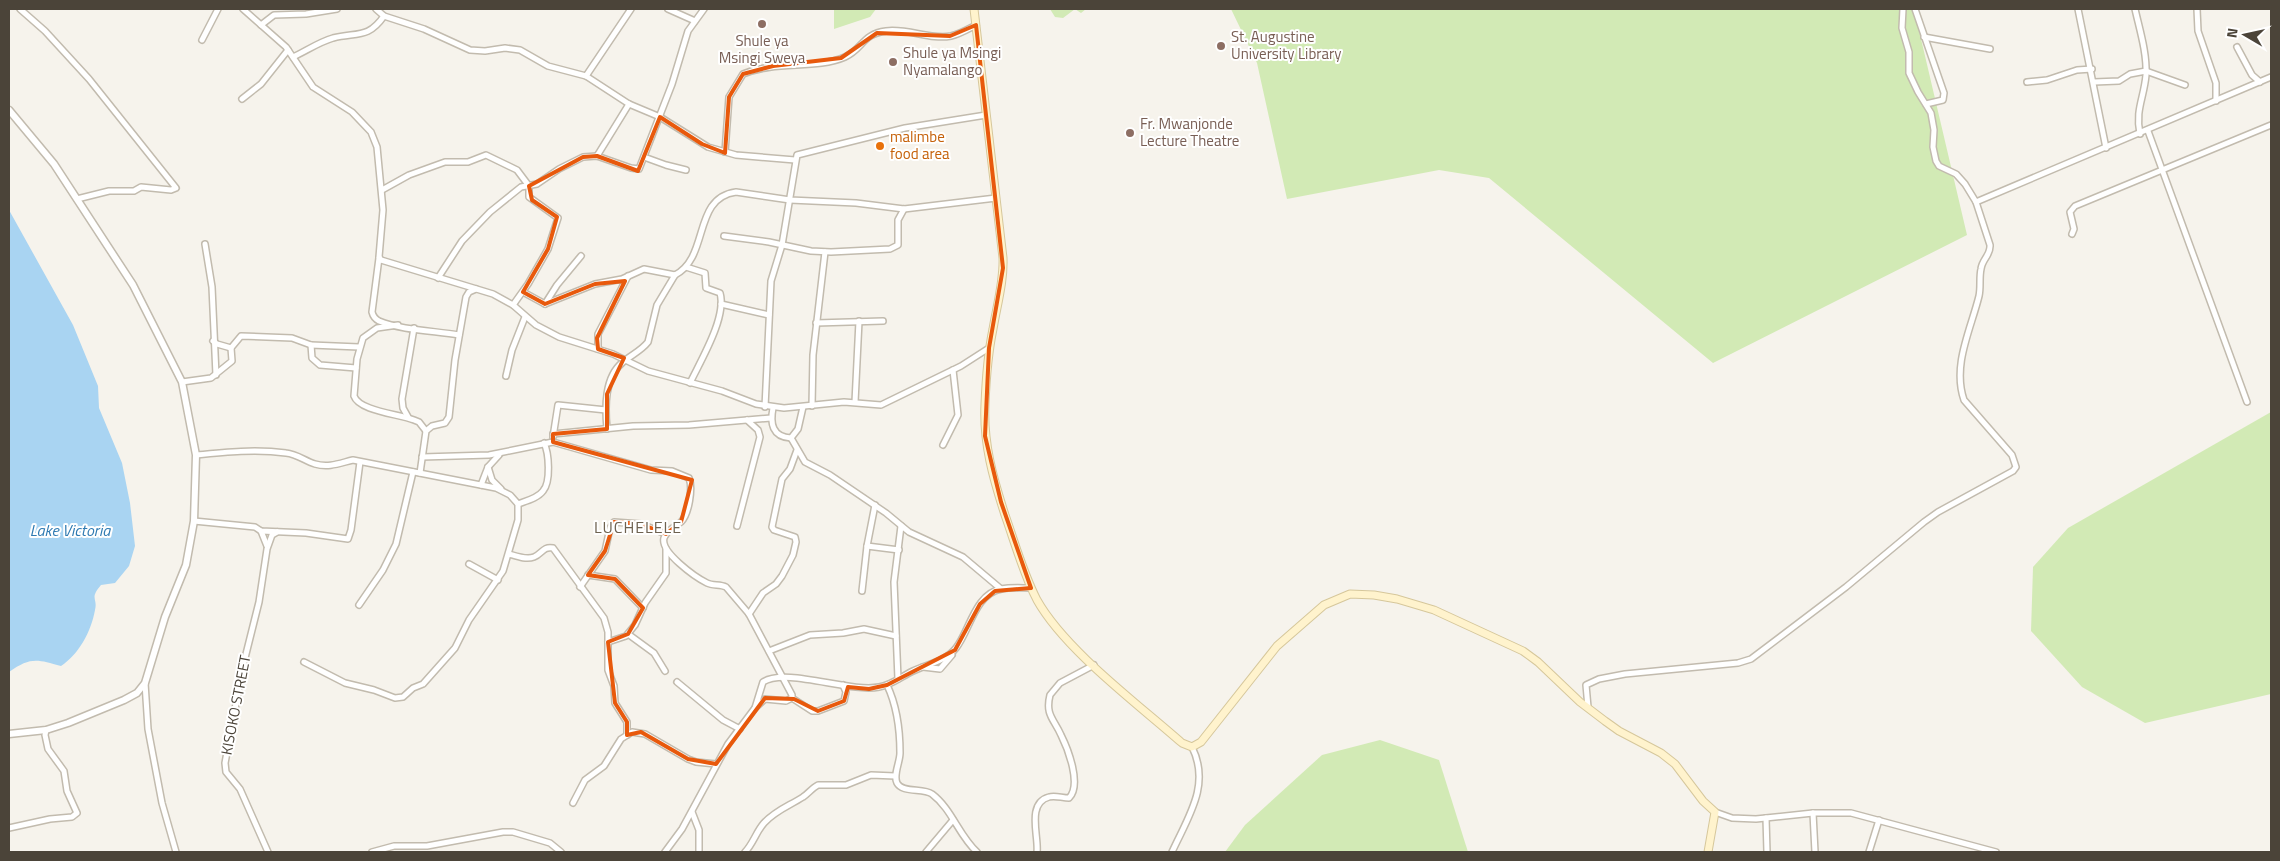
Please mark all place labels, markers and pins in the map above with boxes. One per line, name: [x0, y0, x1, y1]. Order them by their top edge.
marker: Shule ya Msingi Sweya: [756, 18, 768, 30]
place label: St. Augustine University Library: [1231, 25, 1341, 65]
place label: Shule ya Msingi Sweya: [719, 29, 806, 69]
marker: St. Augustine University Library: [1215, 40, 1227, 52]
place label: Shule ya Msingi Nyamalango: [903, 41, 1001, 81]
marker: Shule ya Msingi Nyamalango: [887, 56, 899, 68]
place label: Fr. Mwanjonde Lecture Theatre: [1140, 112, 1239, 152]
place label: malimbe food area: [890, 125, 950, 165]
marker: Fr. Mwanjonde Lecture Theatre: [1124, 127, 1136, 139]
marker: malimbe food area: [874, 140, 886, 152]

